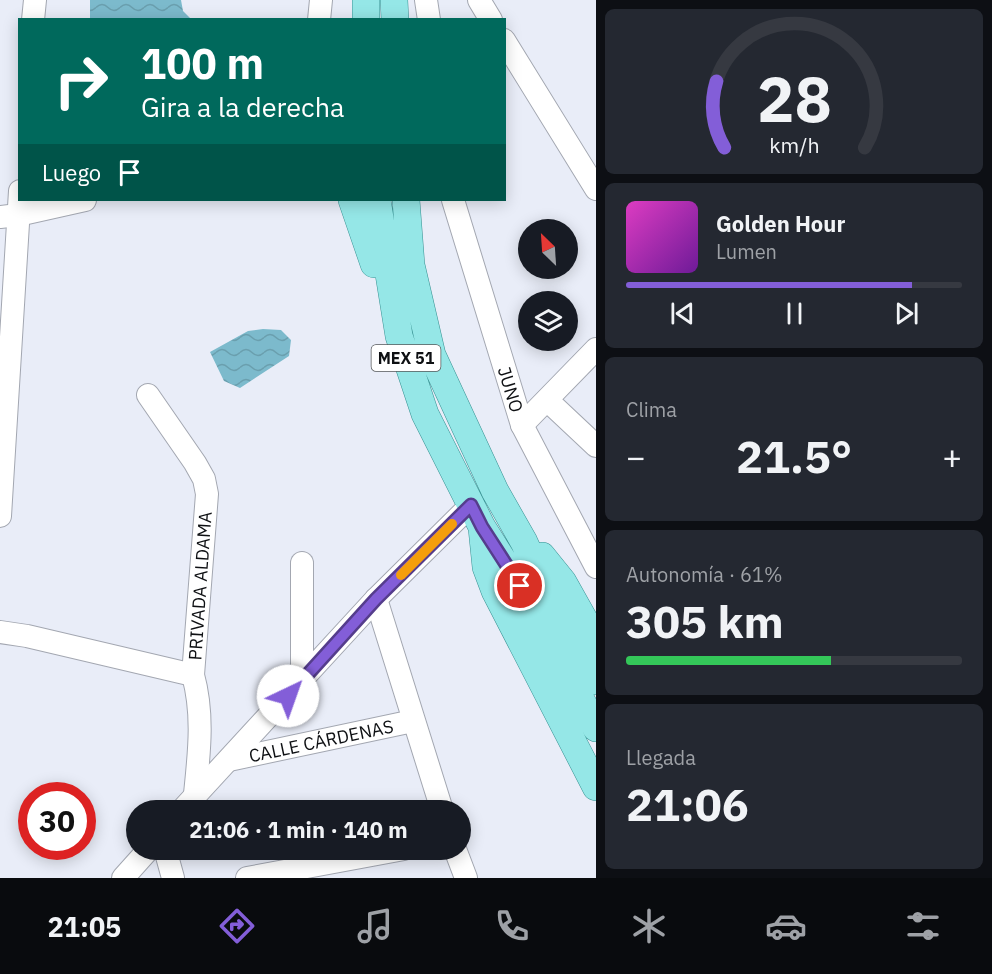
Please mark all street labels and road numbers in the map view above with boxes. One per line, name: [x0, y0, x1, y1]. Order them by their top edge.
road number: MEX 51: [372, 345, 440, 371]
street label: JUNO: [493, 364, 529, 415]
street label: PRIVADA ALDAMA: [183, 510, 217, 661]
street label: CALLE CÁRDENAS: [247, 714, 395, 767]

